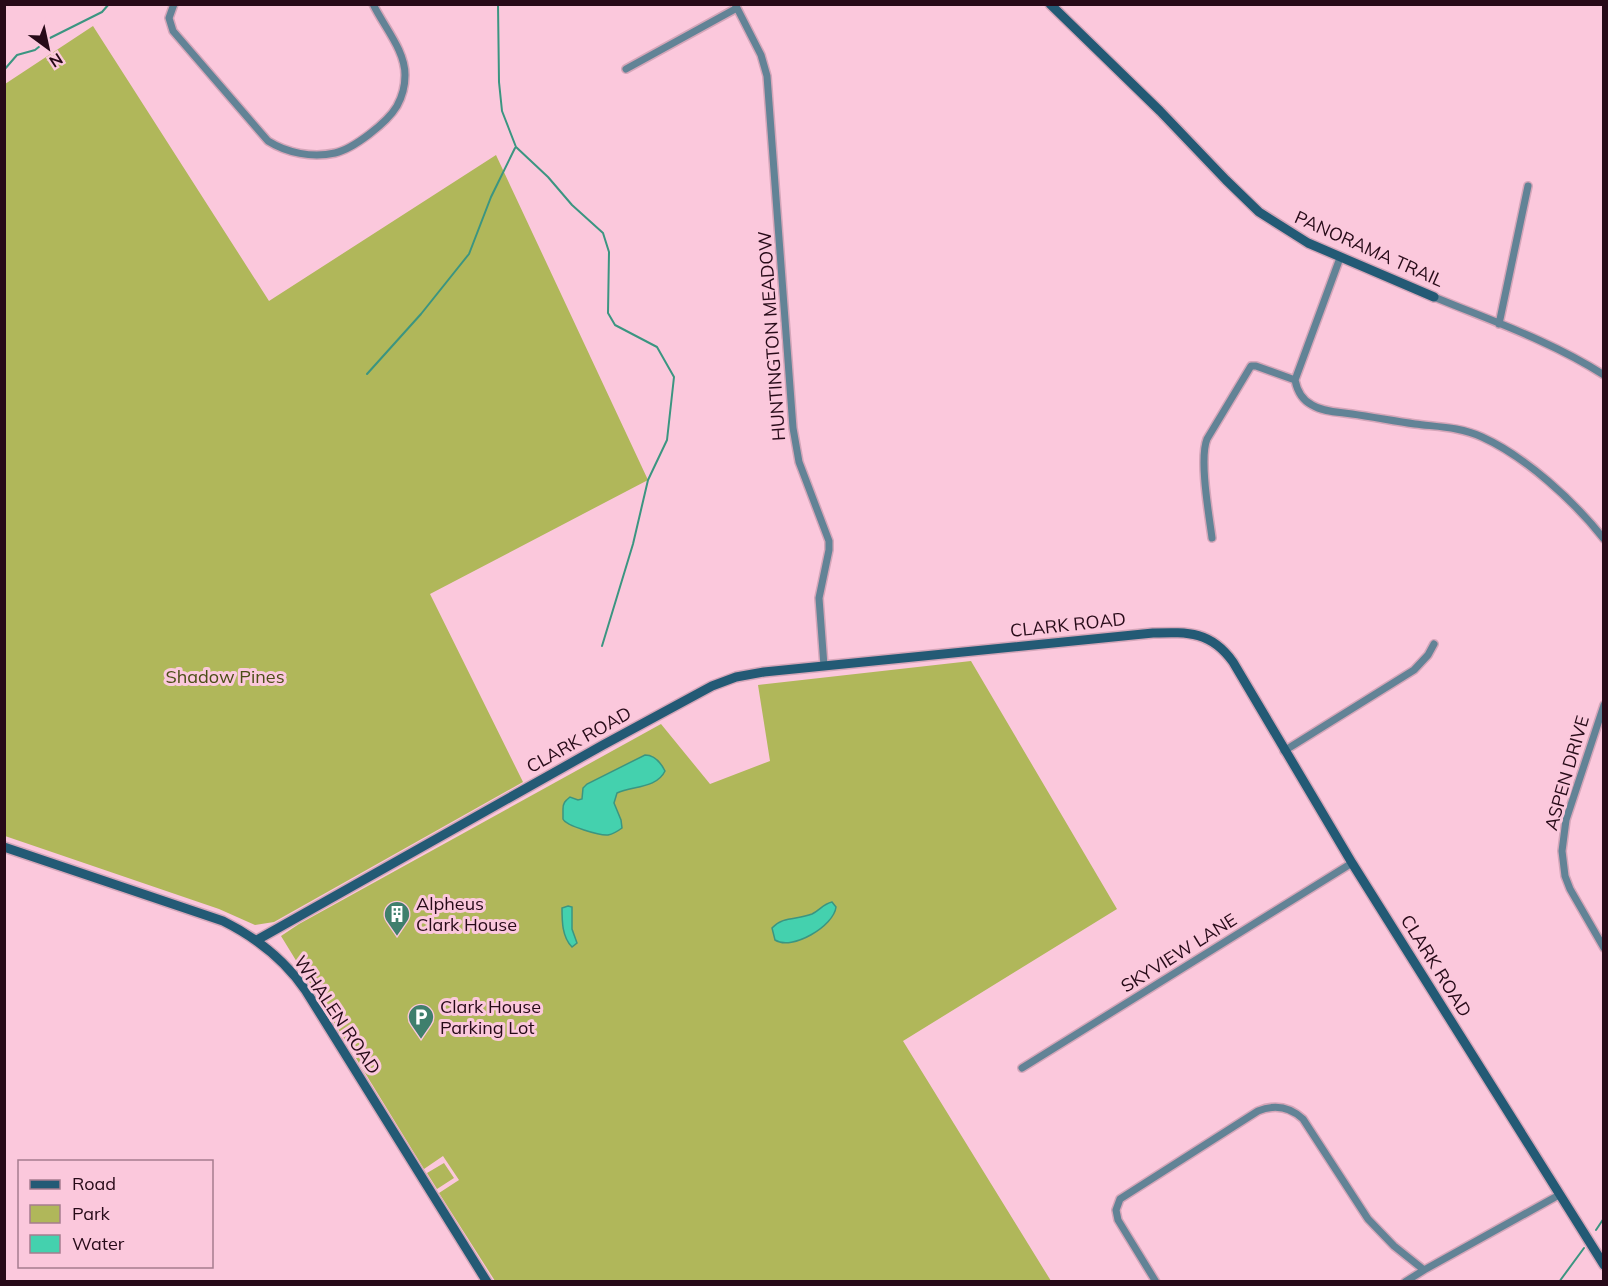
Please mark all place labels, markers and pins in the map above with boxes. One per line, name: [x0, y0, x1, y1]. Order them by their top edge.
place label: Alpheus Clark House: [416, 892, 517, 936]
building icon: Alpheus Clark House: [382, 899, 412, 937]
place label: Clark House Parking Lot: [440, 995, 541, 1039]
parking icon: Clark House Parking Lot: [406, 1002, 436, 1040]

